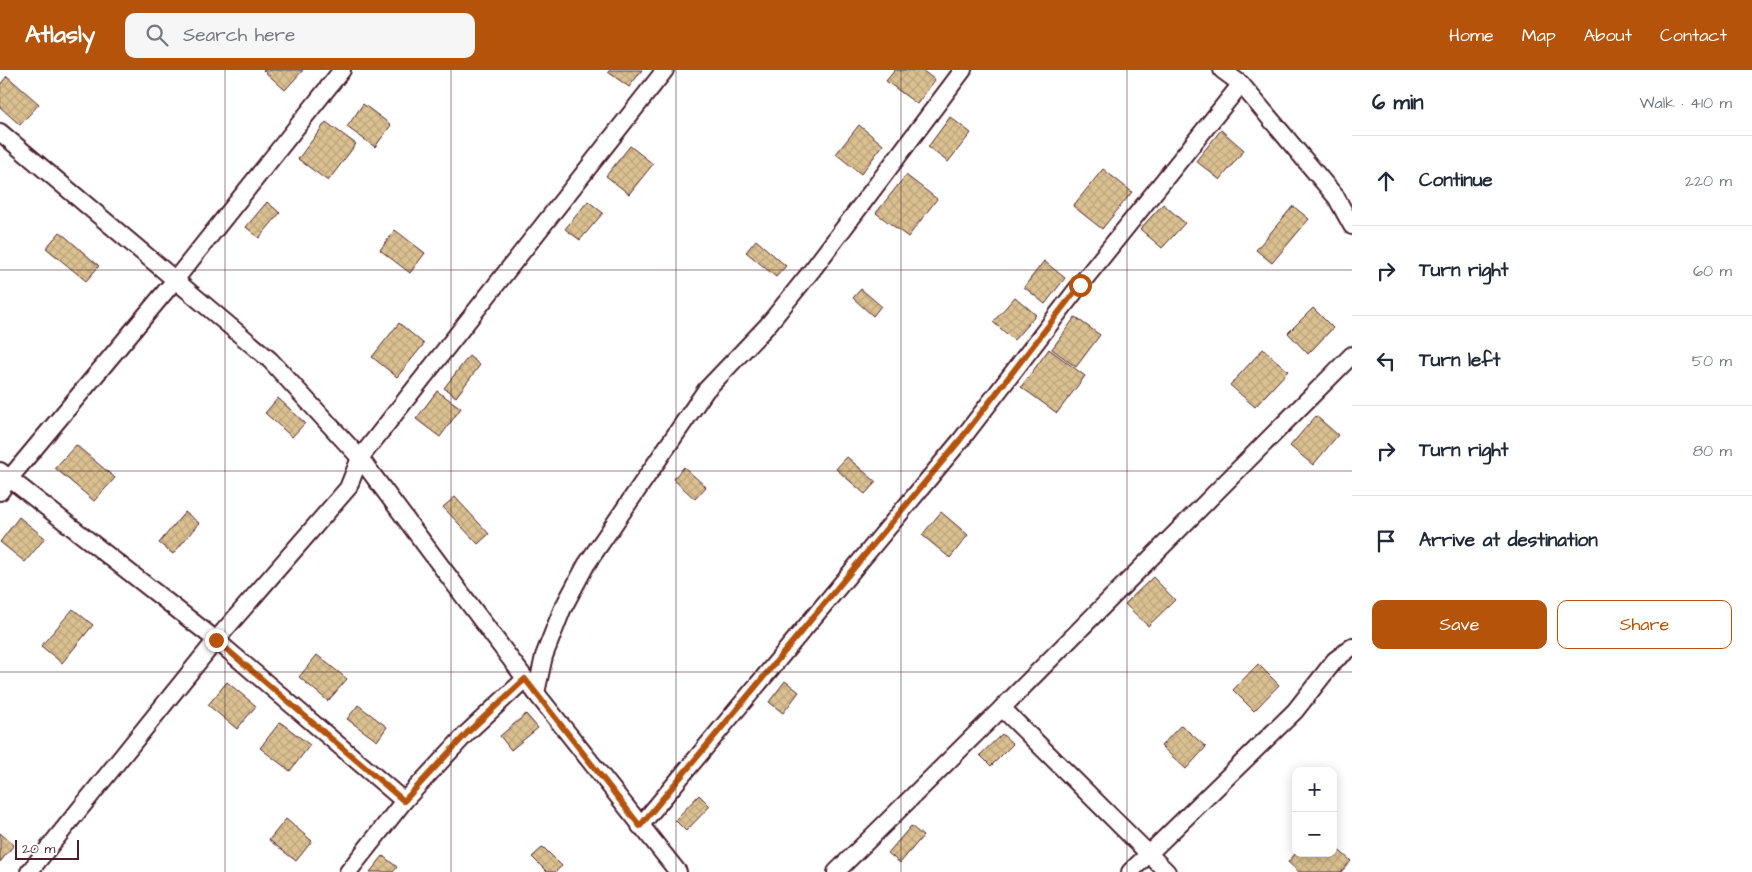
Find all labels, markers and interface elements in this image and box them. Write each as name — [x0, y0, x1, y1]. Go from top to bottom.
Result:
search box — [125, 13, 475, 58]
text: Atlasly — [25, 18, 95, 52]
icon: search — [143, 21, 171, 49]
text: Search here — [183, 22, 295, 49]
text: Home — [1449, 23, 1494, 48]
text: Map — [1522, 23, 1556, 48]
text: About — [1584, 23, 1632, 48]
text: Contact — [1660, 23, 1727, 48]
text: 6 min — [1372, 88, 1424, 117]
text: Walk · 410 m — [1640, 92, 1732, 114]
icon: ahead — [1372, 167, 1400, 195]
text: Continue — [1419, 167, 1493, 194]
text: 220 m — [1685, 170, 1732, 192]
icon: right — [1372, 257, 1400, 285]
text: Turn right — [1419, 257, 1508, 284]
text: 60 m — [1693, 260, 1732, 282]
route start — [1069, 274, 1092, 297]
icon: left — [1372, 347, 1400, 375]
text: Turn left — [1419, 347, 1500, 374]
text: 50 m — [1692, 350, 1732, 372]
icon: right — [1372, 437, 1400, 465]
text: Turn right — [1419, 437, 1508, 464]
text: 80 m — [1693, 440, 1732, 462]
icon: arrive — [1372, 527, 1400, 555]
text: Arrive at destination — [1419, 527, 1598, 554]
button: Save — [1372, 600, 1547, 649]
button: Share — [1557, 600, 1732, 649]
route end — [205, 629, 228, 652]
map controls — [1292, 767, 1337, 857]
button: + — [1292, 767, 1337, 812]
button: − — [1292, 812, 1337, 857]
scale bar — [15, 837, 79, 860]
text: 20 m — [22, 839, 55, 859]

